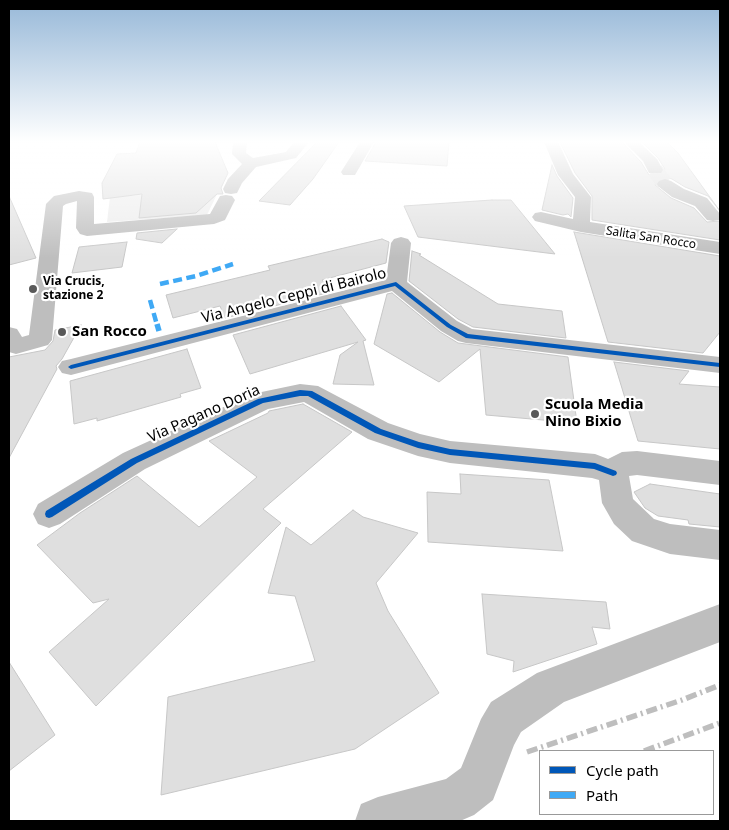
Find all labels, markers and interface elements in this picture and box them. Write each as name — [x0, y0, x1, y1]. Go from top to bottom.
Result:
street label: Salita San Rocco — [605, 224, 697, 252]
street label: Via Angelo Ceppi di Bairolo — [200, 264, 388, 328]
place label: Via Crucis, stazione 2 — [43, 275, 105, 303]
marker: Via Crucis, stazione 2 — [27, 283, 39, 295]
place label: San Rocco — [72, 323, 147, 341]
marker: San Rocco — [56, 326, 68, 338]
street label: Via Pagano Doria — [145, 381, 263, 447]
place label: Scuola Media Nino Bixio — [545, 396, 644, 431]
marker: Scuola Media Nino Bixio — [529, 408, 541, 420]
legend — [539, 750, 714, 815]
text: Cycle path — [586, 760, 659, 780]
text: Path — [586, 785, 618, 805]

